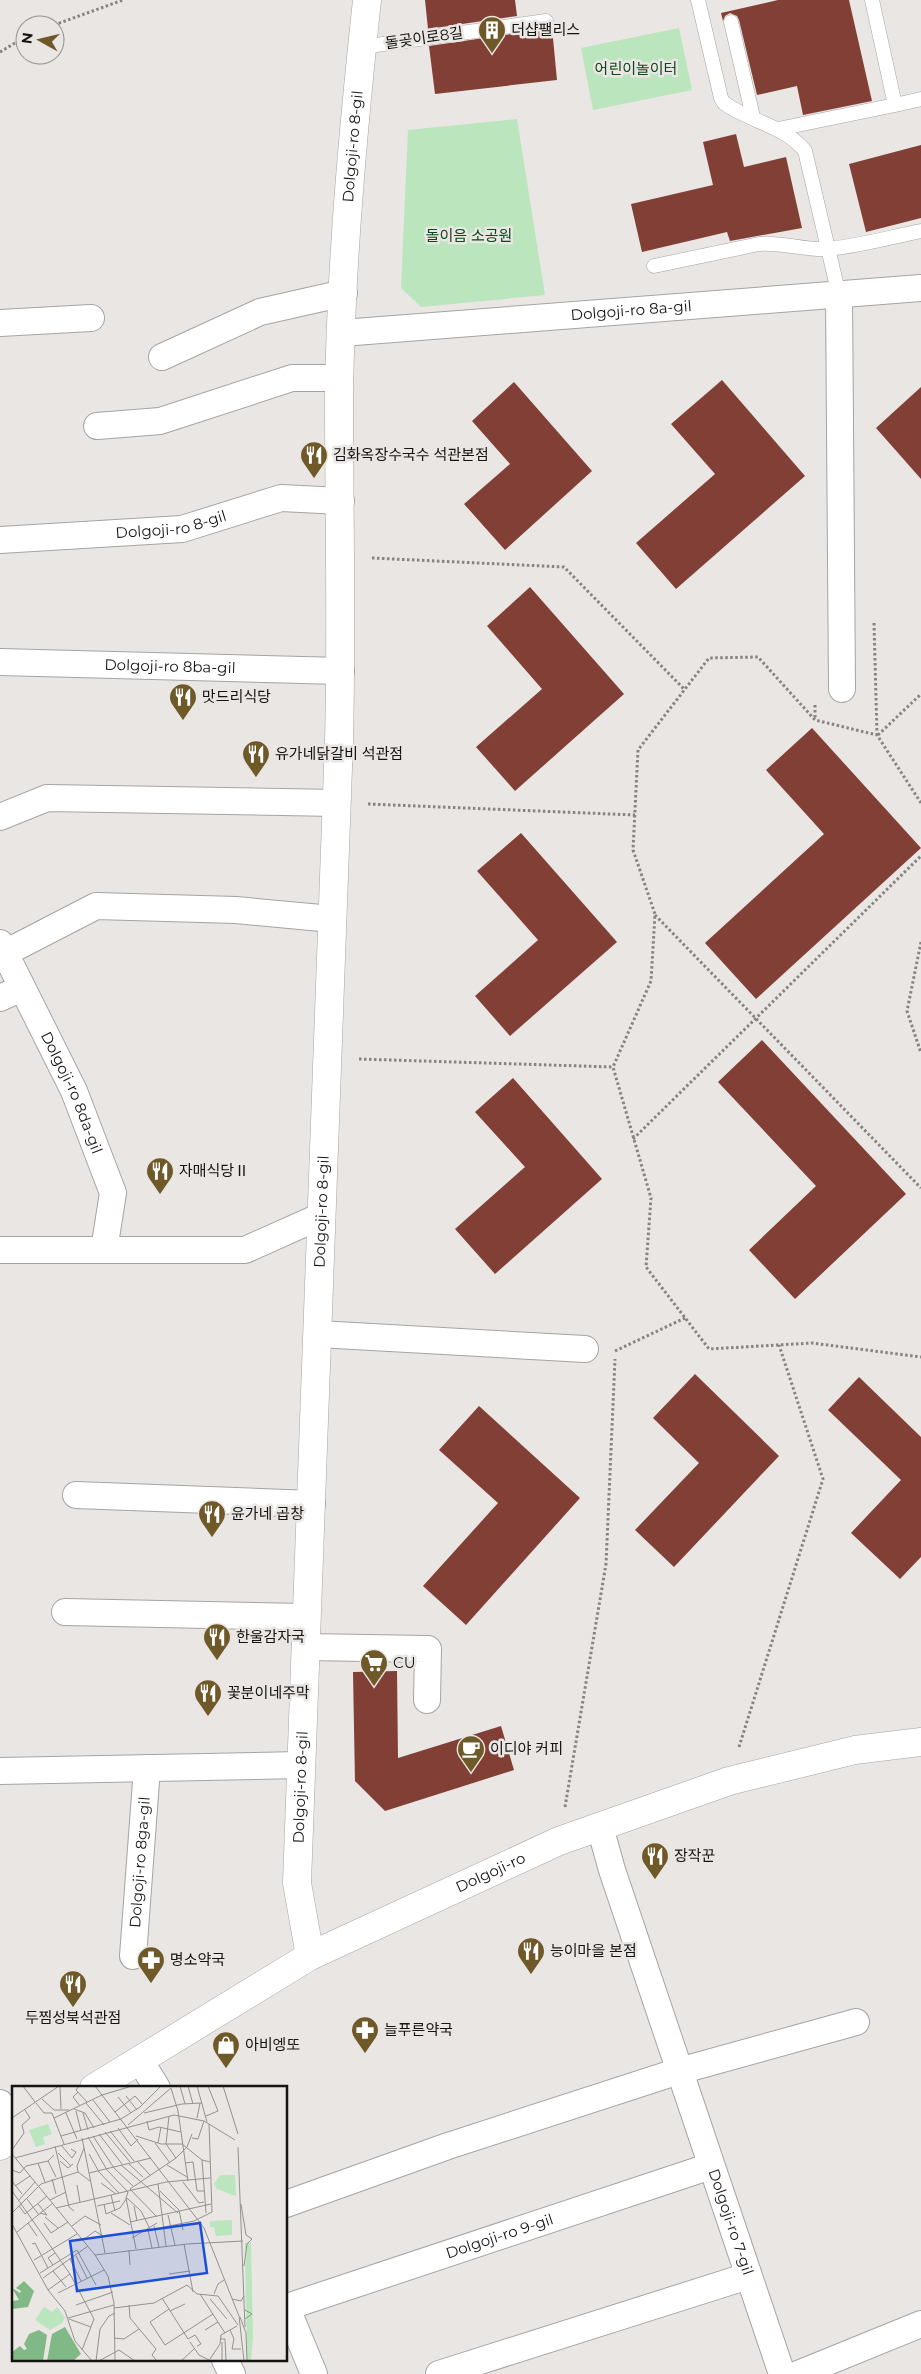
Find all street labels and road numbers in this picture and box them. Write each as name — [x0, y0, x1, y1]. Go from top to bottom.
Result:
street label: 돌곶이로8길 — [384, 23, 464, 52]
street label: Dolgoji-ro 8-gil — [338, 89, 367, 203]
street label: Dolgoji-ro 8a-gil — [570, 296, 692, 324]
street label: Dolgoji-ro 8-gil — [115, 506, 228, 542]
street label: Dolgoji-ro 8ba-gil — [104, 655, 236, 677]
street label: Dolgoji-ro 8da-gil — [37, 1028, 107, 1156]
street label: Dolgoji-ro 8-gil — [310, 1155, 333, 1268]
street label: Dolgoji-ro 8-gil — [288, 1731, 312, 1844]
street label: Dolgoji-ro 8ga-gil — [125, 1796, 154, 1929]
street label: Dolgoji-ro — [452, 1848, 528, 1896]
street label: Dolgoji-ro 7-gil — [704, 2166, 758, 2277]
street label: Dolgoji-ro 9-gil — [443, 2209, 556, 2263]

